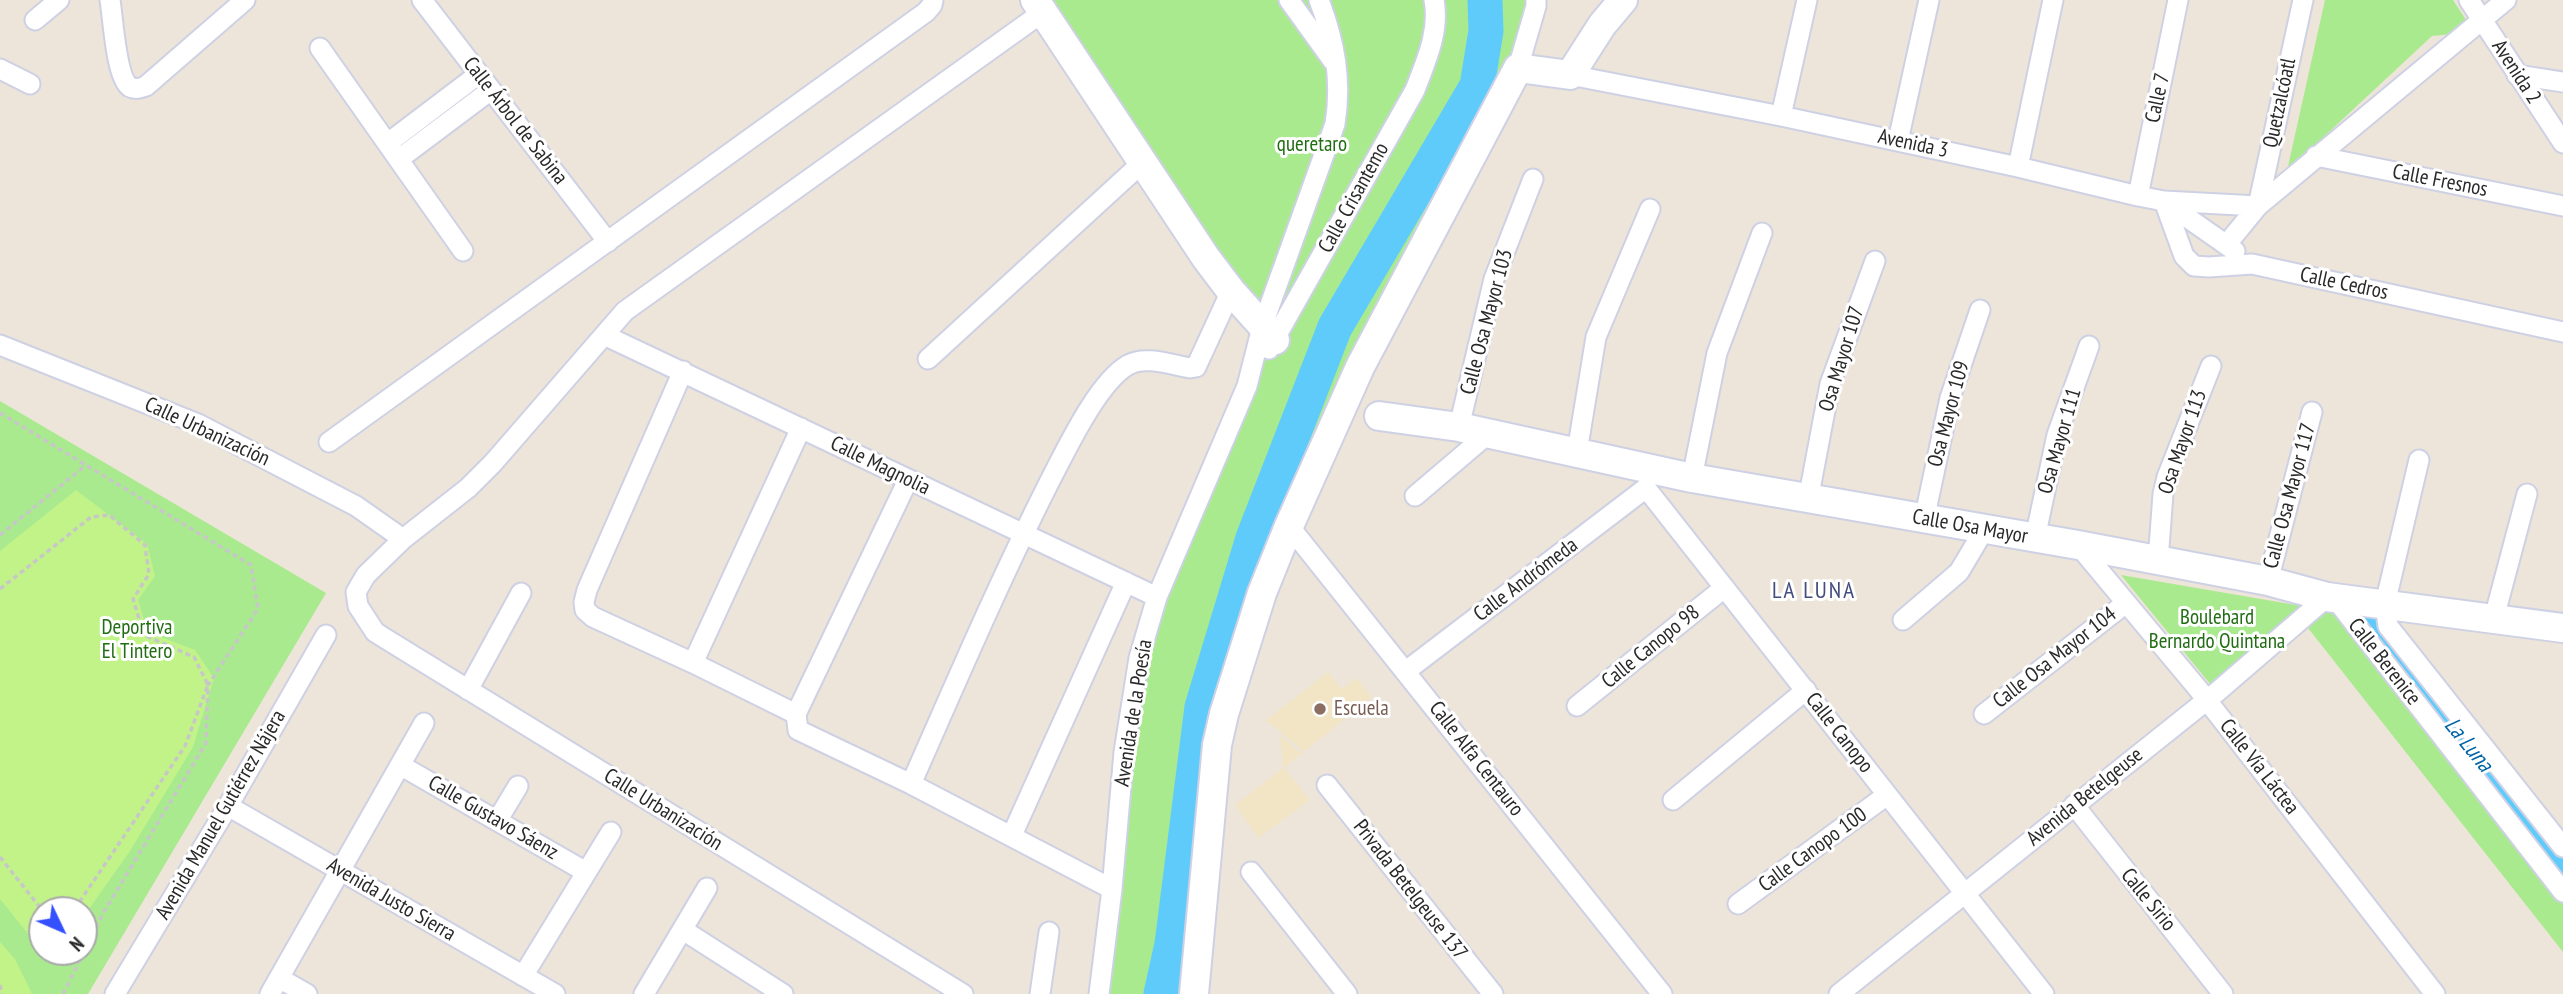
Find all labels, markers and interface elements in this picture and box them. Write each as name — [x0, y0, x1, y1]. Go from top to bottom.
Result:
street label: Avenida 2 — [2486, 35, 2546, 109]
street label: Calle Árbol de Sabina — [457, 52, 573, 190]
street label: Quetzalcóatl — [2258, 56, 2302, 150]
street label: Calle 7 — [2140, 71, 2176, 125]
street label: Avenida 3 — [1876, 124, 1950, 164]
park label: queretaro — [1277, 132, 1347, 158]
street label: Calle Crisantemo — [1313, 139, 1395, 257]
street label: Calle Fresnos — [2390, 159, 2490, 203]
street label: Calle Osa Mayor 103 — [1455, 247, 1519, 397]
street label: Calle Cedros — [2298, 262, 2390, 306]
street label: Osa Mayor 107 — [1814, 303, 1870, 415]
street label: Osa Mayor 109 — [1923, 358, 1975, 470]
street label: Osa Mayor 111 — [2033, 385, 2087, 497]
street label: Osa Mayor 113 — [2153, 386, 2213, 498]
street label: Calle Urbanización — [141, 392, 273, 472]
street label: Calle Osa Mayor 117 — [2258, 421, 2322, 571]
street label: Calle Magnolia — [826, 431, 934, 501]
street label: Calle Osa Mayor — [1910, 504, 2030, 550]
street label: Calle Andrómeda — [1469, 533, 1583, 627]
district label: LA LUNA — [1773, 577, 1855, 605]
street label: Calle Canopo 98 — [1597, 600, 1705, 694]
street label: Calle Osa Mayor 104 — [1988, 602, 2122, 714]
park label: Boulebard Bernardo Quintana — [2149, 605, 2285, 655]
street label: Calle Berenice — [2342, 614, 2426, 710]
park label: Deportiva El Tintero — [101, 615, 173, 665]
street label: Avenida de la Poesía — [1110, 638, 1158, 788]
street label: Calle Canopo — [1800, 688, 1878, 778]
place label: Escuela — [1334, 696, 1389, 722]
street label: Calle Alfa Centauro — [1423, 697, 1529, 821]
marker: Escuela — [1312, 701, 1328, 717]
street label: Avenida Manuel Gutiérrez Nájera — [151, 706, 291, 924]
water label: La Luna — [2438, 712, 2498, 778]
street label: Calle Vía Láctea — [2214, 714, 2304, 820]
street label: Avenida Betelgeuse — [2022, 742, 2148, 852]
street label: Calle Urbanización — [599, 764, 727, 856]
street label: Calle Gustavo Sáenz — [424, 771, 562, 865]
street label: Calle Canopo 100 — [1754, 802, 1872, 898]
street label: Privada Betelgeuse 137 — [1347, 815, 1473, 965]
street label: Avenida Justo Sierra — [322, 853, 460, 947]
street label: Calle Sirio — [2115, 863, 2181, 937]
north arrow — [28, 896, 98, 966]
text: N — [64, 932, 89, 956]

